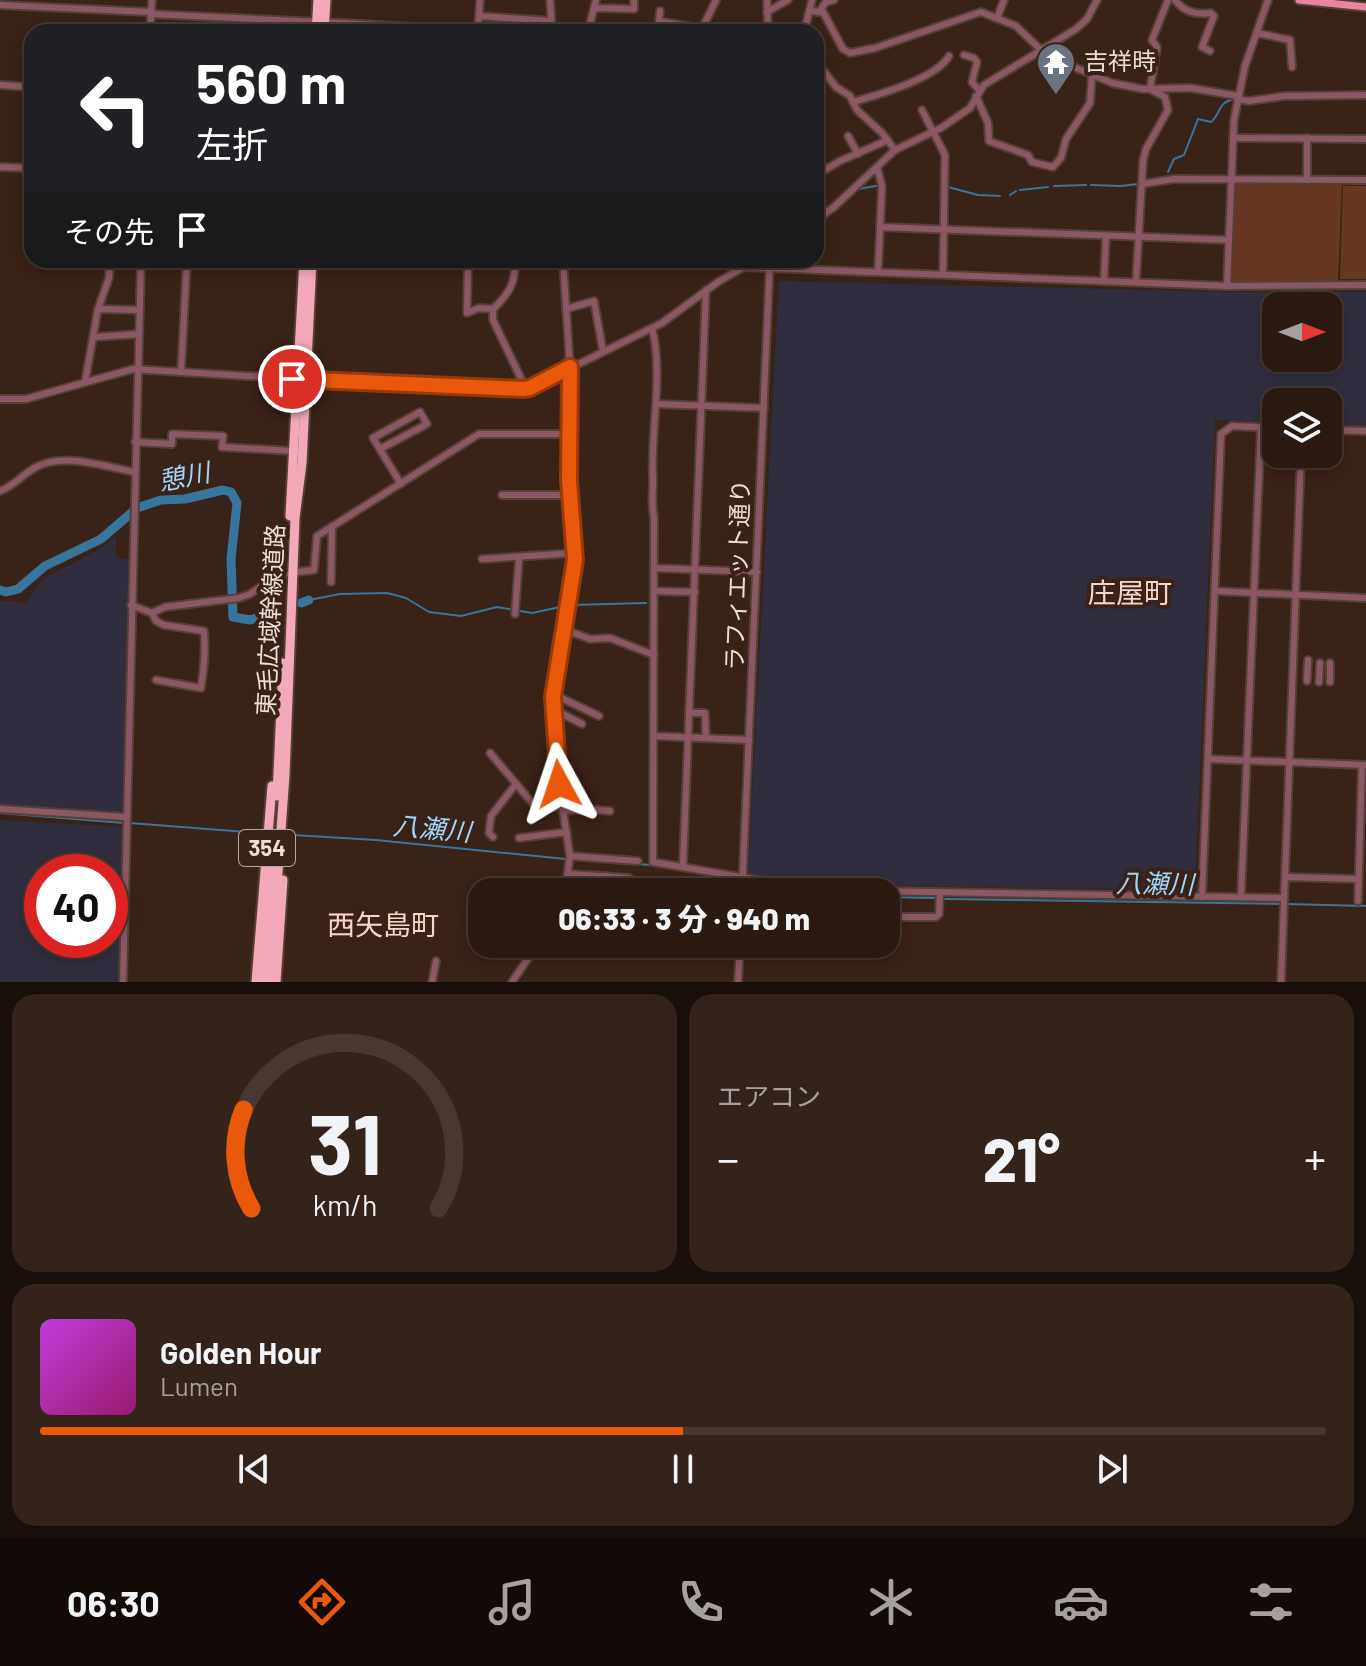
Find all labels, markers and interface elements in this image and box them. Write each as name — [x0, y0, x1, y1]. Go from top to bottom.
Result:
temple icon: 吉祥時 — [1035, 41, 1077, 96]
place label: 吉祥時 — [1084, 46, 1156, 75]
text: 560 m — [196, 48, 346, 115]
icon: left — [64, 56, 168, 160]
text: 左折 — [196, 122, 268, 165]
icon: arrive — [170, 208, 214, 252]
text: その先 — [64, 213, 154, 249]
north arrow — [1262, 292, 1342, 372]
map controls — [1262, 292, 1342, 468]
pin — [258, 345, 326, 413]
icon: arrive — [270, 357, 314, 401]
button: layers — [1262, 388, 1342, 468]
water label: 憩川 — [155, 455, 215, 496]
street label: ラフィエット通り — [719, 479, 754, 671]
street label: 東毛広域幹線道路 — [250, 523, 289, 717]
district label: 庄屋町 — [1088, 575, 1172, 609]
position arrow — [517, 742, 601, 826]
water label: 八瀬川 — [392, 809, 475, 847]
road number: 354 — [239, 830, 295, 866]
speed limit sign: 40 — [24, 854, 128, 958]
water label: 八瀬川 — [1116, 866, 1197, 899]
text: 06:33 · 3 分 · 940 m — [558, 900, 810, 936]
district label: 西矢島町 — [327, 907, 439, 941]
text: エアコン — [717, 1080, 821, 1111]
text: 31 — [307, 1092, 382, 1192]
text: 21° — [983, 1122, 1060, 1194]
text: − — [717, 1131, 739, 1184]
text: + — [1304, 1131, 1326, 1184]
text: km/h — [312, 1187, 377, 1222]
text: Golden Hour — [160, 1334, 322, 1370]
text: Lumen — [160, 1370, 238, 1401]
icon: previous — [232, 1447, 276, 1491]
icon: pause — [661, 1447, 705, 1491]
icon: next — [1090, 1447, 1134, 1491]
icon: directions — [294, 1574, 350, 1630]
icon: music — [484, 1574, 540, 1630]
icon: phone — [673, 1574, 729, 1630]
icon: climate — [863, 1574, 919, 1630]
icon: car — [1053, 1574, 1109, 1630]
icon: filters — [1243, 1574, 1299, 1630]
text: 06:30 — [67, 1581, 160, 1624]

